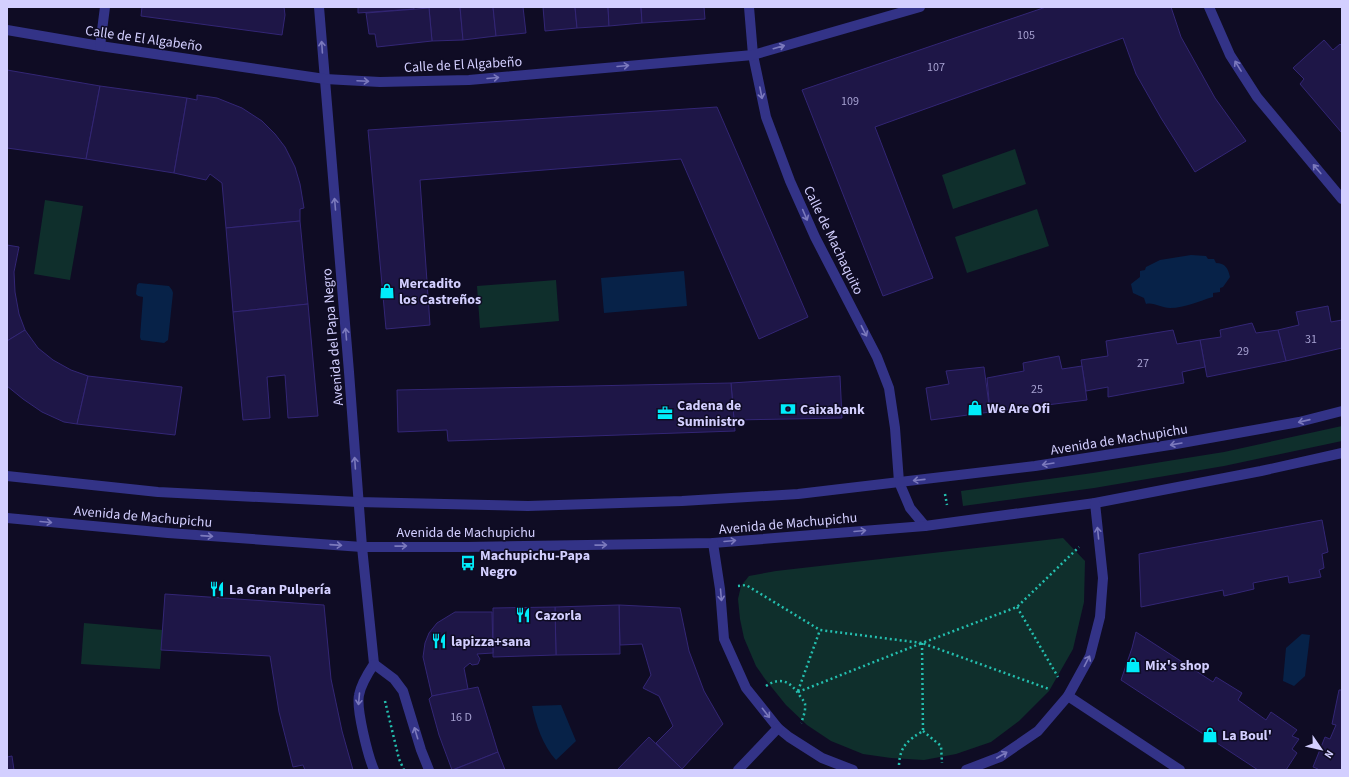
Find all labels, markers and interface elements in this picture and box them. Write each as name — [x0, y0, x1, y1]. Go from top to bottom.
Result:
street label: Calle de El Algabeño — [84, 21, 204, 57]
house number: 105 — [1017, 27, 1035, 44]
one-way arrow — [319, 41, 326, 54]
one-way arrow — [773, 43, 786, 51]
street label: Calle de El Algabeño — [404, 52, 523, 78]
house number: 107 — [927, 59, 945, 76]
one-way arrow — [1233, 61, 1242, 72]
one-way arrow — [616, 63, 629, 70]
one-way arrow — [486, 75, 499, 82]
one-way arrow — [357, 77, 370, 84]
one-way arrow — [757, 86, 765, 99]
house number: 109 — [841, 93, 859, 110]
one-way arrow — [1312, 164, 1321, 174]
street label: Calle de Machaquito — [798, 183, 868, 298]
one-way arrow — [332, 198, 339, 211]
one-way arrow — [802, 209, 809, 221]
street label: Avenida del Papa Negro — [317, 267, 349, 406]
place label: Mercadito los Castreños — [399, 274, 481, 310]
shop icon: Mercadito los Castreños — [378, 282, 396, 300]
one-way arrow — [860, 325, 868, 337]
one-way arrow — [342, 328, 349, 341]
house number: 31 — [1305, 331, 1317, 348]
house number: 29 — [1237, 343, 1249, 360]
house number: 27 — [1137, 355, 1149, 372]
house number: 25 — [1031, 381, 1043, 398]
place label: Cadena de Suministro — [677, 396, 745, 432]
shop icon: We Are Ofi — [966, 399, 984, 417]
place label: We Are Ofi — [987, 399, 1050, 419]
bank icon: Caixabank — [779, 400, 797, 418]
place label: Caixabank — [800, 400, 865, 420]
office icon: Cadena de Suministro — [656, 404, 674, 422]
one-way arrow — [1298, 417, 1311, 425]
street label: Avenida de Machupichu — [1049, 419, 1189, 461]
one-way arrow — [1170, 440, 1183, 448]
one-way arrow — [352, 457, 359, 470]
one-way arrow — [1042, 460, 1055, 468]
one-way arrow — [913, 476, 926, 484]
street label: Avenida de Machupichu — [73, 501, 213, 533]
street label: Avenida de Machupichu — [718, 508, 858, 540]
one-way arrow — [39, 518, 52, 525]
street label: Avenida de Machupichu — [397, 523, 535, 543]
one-way arrow — [853, 527, 866, 535]
one-way arrow — [1094, 527, 1102, 540]
one-way arrow — [200, 533, 213, 540]
one-way arrow — [723, 538, 736, 545]
one-way arrow — [594, 541, 607, 549]
one-way arrow — [329, 542, 342, 549]
one-way arrow — [394, 542, 407, 550]
place label: Machupichu-Papa Negro — [480, 546, 590, 582]
bus stop icon: Machupichu-Papa Negro — [459, 554, 477, 572]
restaurant icon: La Gran Pulpería — [208, 580, 226, 598]
place label: La Gran Pulpería — [229, 580, 331, 600]
one-way arrow — [717, 588, 724, 601]
restaurant icon: Cazorla — [514, 606, 532, 624]
place label: Cazorla — [535, 606, 582, 626]
restaurant icon: lapizza+sana — [430, 632, 448, 650]
place label: lapizza+sana — [451, 632, 531, 652]
one-way arrow — [1084, 655, 1091, 667]
shop icon: Mix's shop — [1124, 656, 1142, 674]
place label: Mix's shop — [1145, 656, 1210, 676]
one-way arrow — [355, 693, 362, 706]
one-way arrow — [762, 708, 771, 719]
house number: 16 D — [450, 709, 472, 726]
shop icon: La Boul' — [1201, 726, 1219, 744]
place label: La Boul' — [1222, 726, 1272, 746]
one-way arrow — [412, 727, 419, 740]
north arrow — [1301, 729, 1341, 769]
text: N — [1321, 747, 1337, 762]
one-way arrow — [996, 751, 1008, 759]

